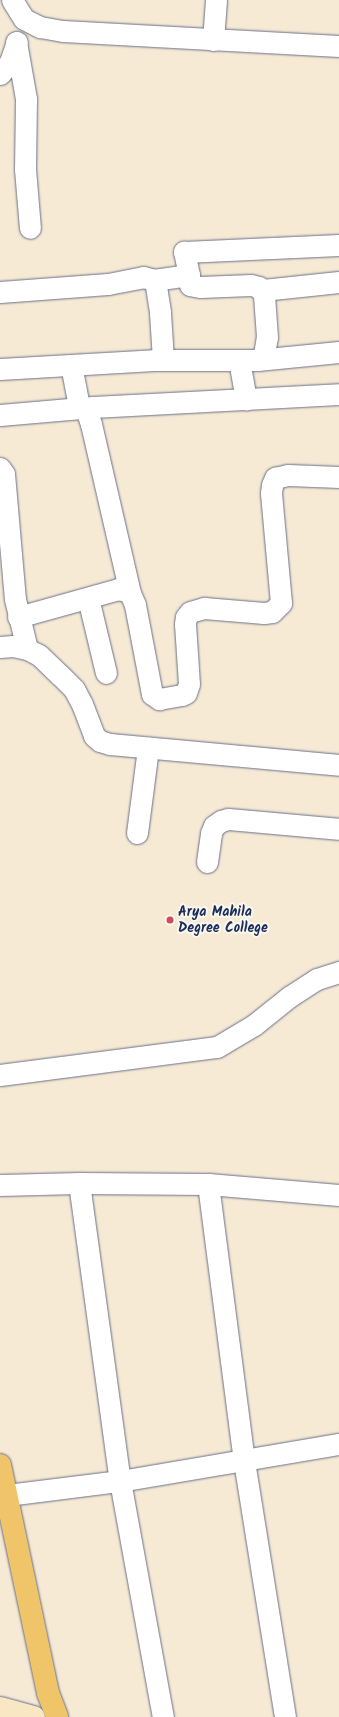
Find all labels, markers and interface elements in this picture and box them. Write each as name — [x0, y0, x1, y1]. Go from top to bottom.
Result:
place label: Arya Mahila Degree College — [178, 904, 268, 936]
marker: Arya Mahila Degree College — [165, 915, 175, 925]

